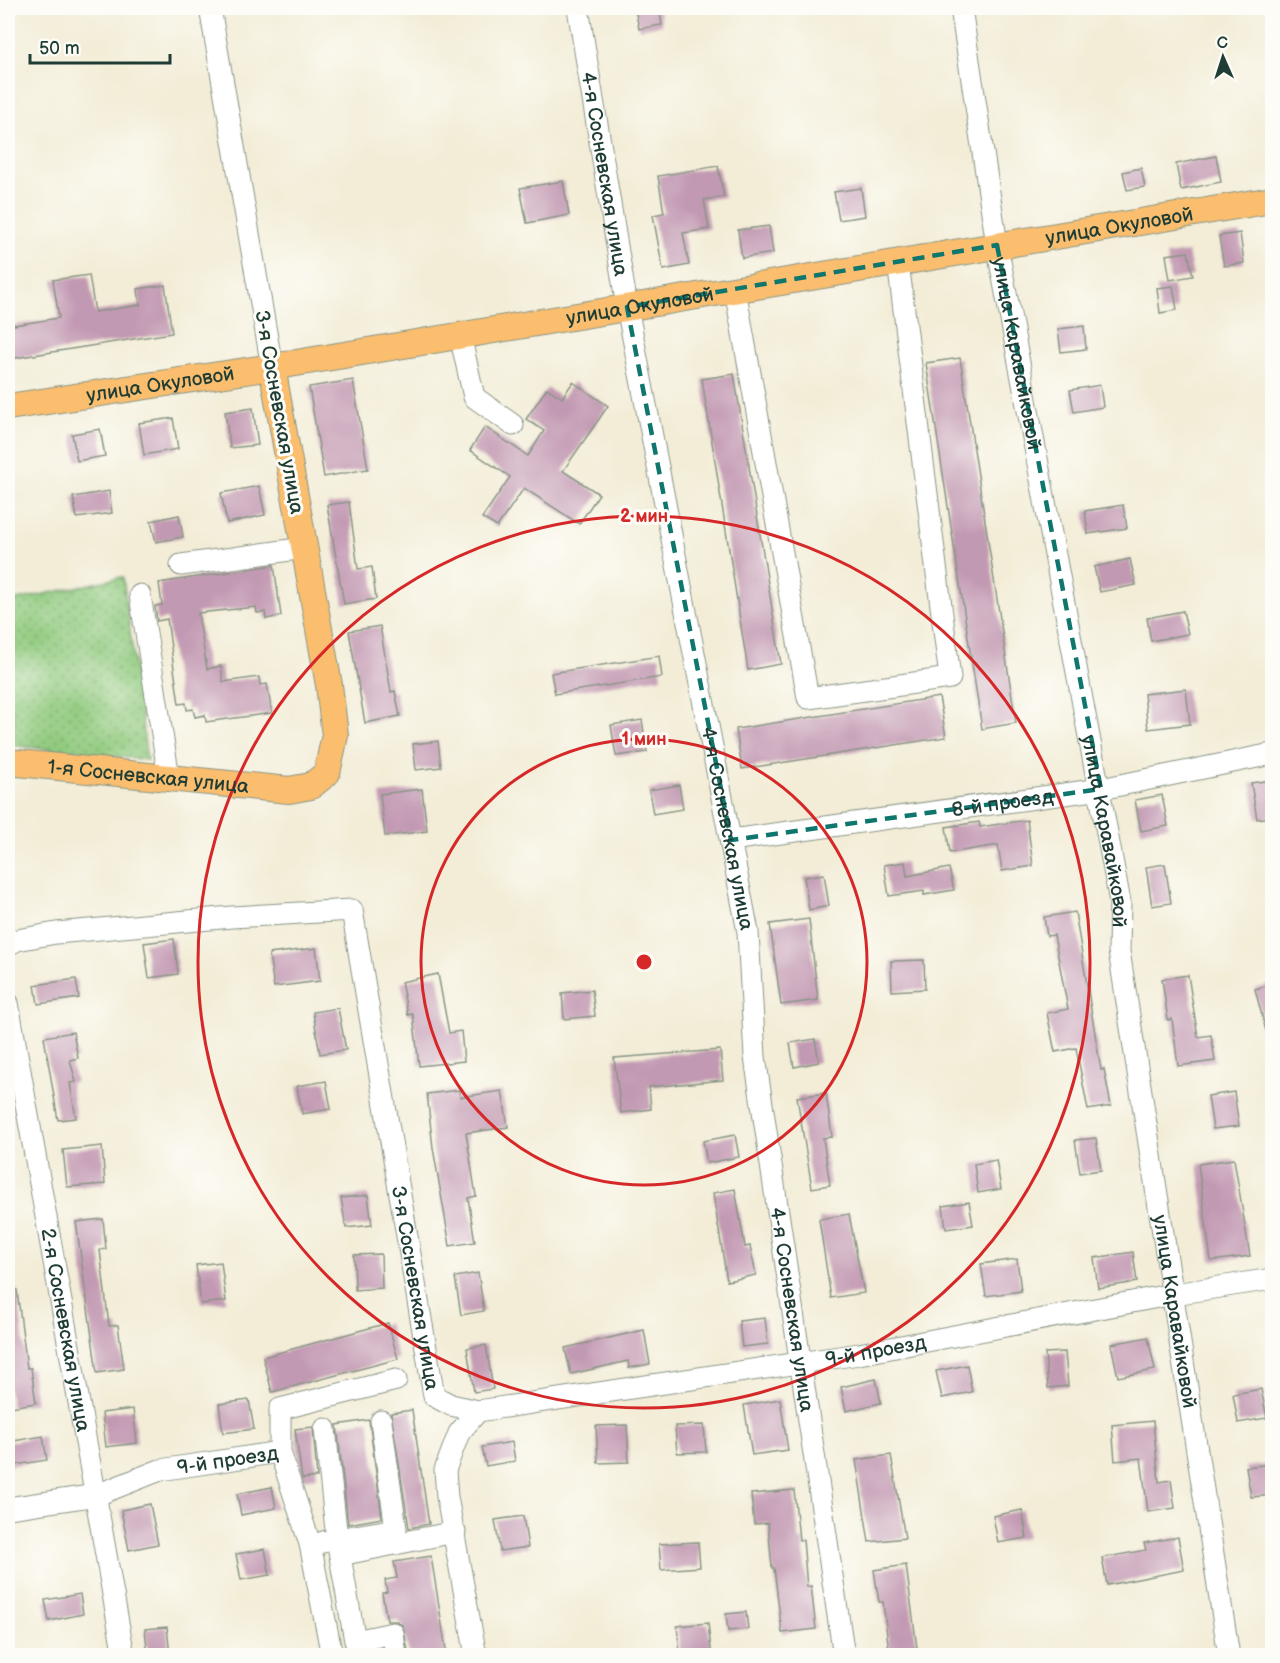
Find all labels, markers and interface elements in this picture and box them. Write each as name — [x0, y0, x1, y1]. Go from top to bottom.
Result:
scale bar — [30, 27, 170, 65]
north arrow — [1193, 27, 1253, 87]
text: С — [1216, 34, 1228, 53]
text: 50 m — [39, 38, 80, 59]
street label: 4-я Сосневская улица — [576, 70, 633, 278]
street label: улица Окуловой — [1044, 202, 1195, 251]
street label: улица Каравайковой — [987, 255, 1046, 452]
street label: улица Окуловой — [564, 282, 716, 331]
street label: 3-я Сосневская улица — [249, 308, 309, 516]
street label: улица Окуловой — [85, 362, 236, 408]
text: 2 мин — [620, 506, 668, 527]
street label: 4-я Сосневская улица — [696, 725, 758, 932]
text: 1 мин — [622, 729, 666, 750]
street label: улица Каравайковой — [1076, 733, 1132, 928]
street label: 1-я Сосневская улица — [46, 755, 250, 799]
street label: 8-й проезд — [950, 785, 1055, 822]
centre of rings — [634, 952, 654, 972]
street label: 3-я Сосневская улица — [386, 1184, 444, 1392]
street label: 4-я Сосневская улица — [764, 1206, 819, 1414]
street label: улица Каравайковой — [1147, 1213, 1201, 1410]
street label: 2-я Сосневская улица — [35, 1226, 95, 1434]
street label: 9-й проезд — [824, 1331, 928, 1372]
street label: 9-й проезд — [175, 1441, 280, 1480]

